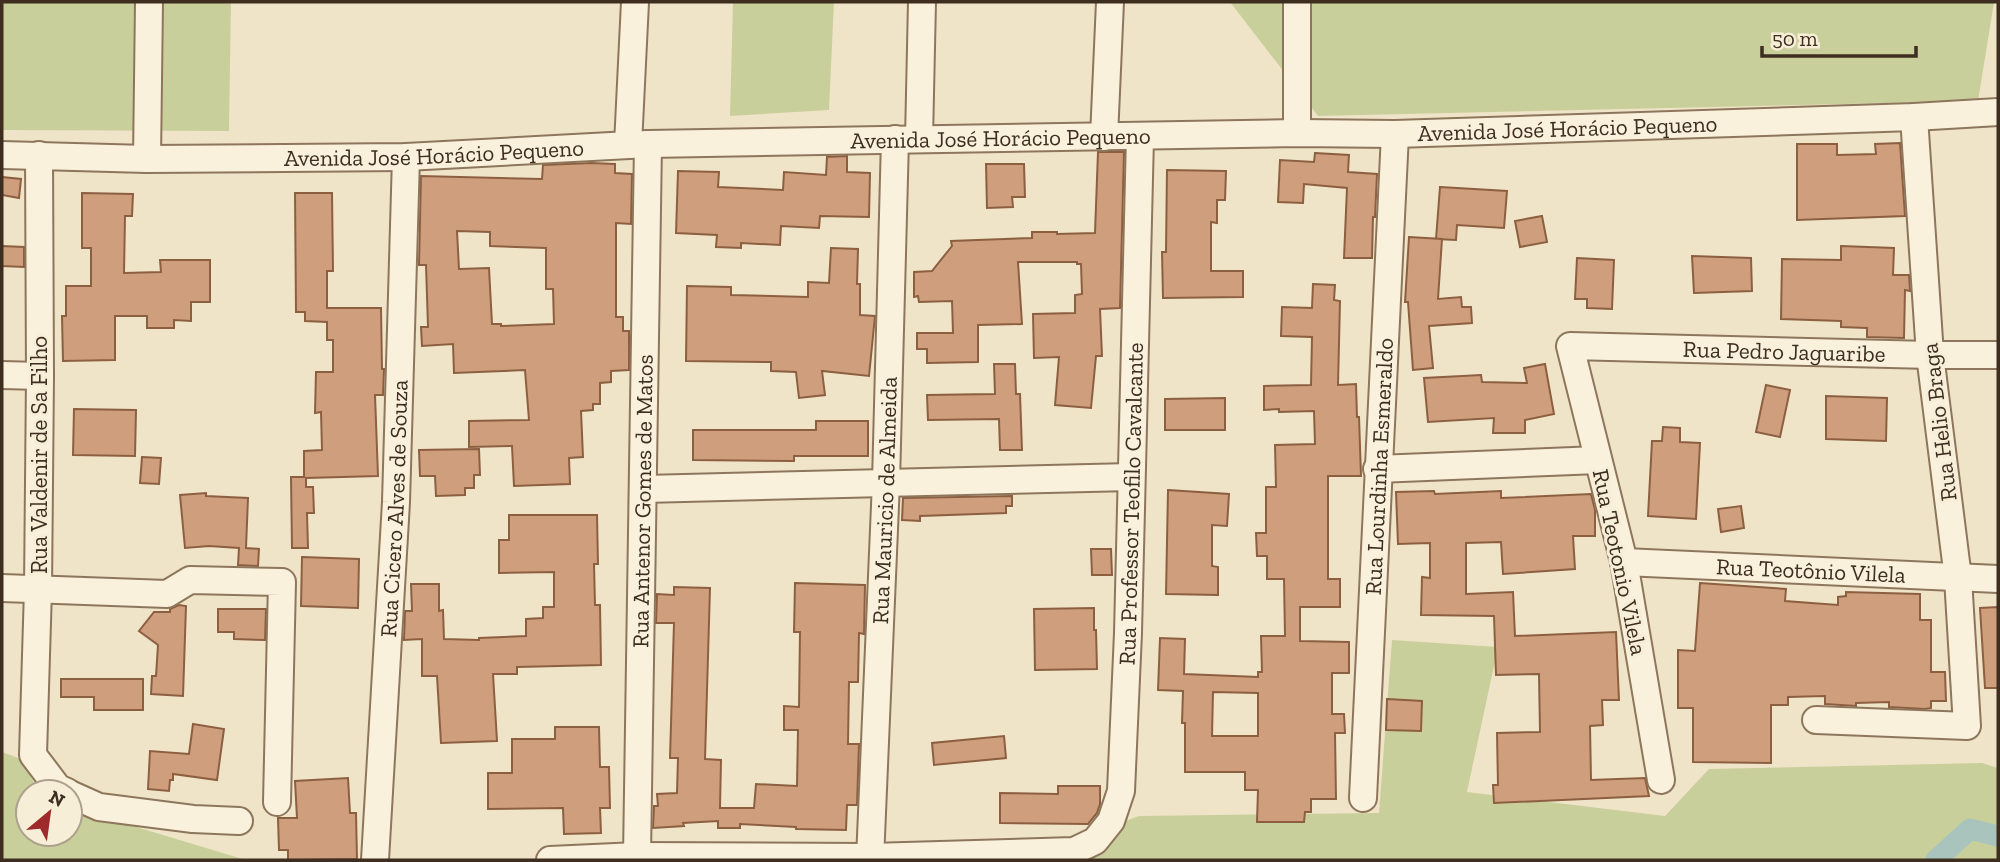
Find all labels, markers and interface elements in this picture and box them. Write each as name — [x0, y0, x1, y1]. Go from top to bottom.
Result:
scale bar — [1762, 14, 1916, 58]
text: 50 m — [1772, 26, 1818, 51]
street label: Avenida José Horácio Pequeno — [1417, 109, 1718, 147]
street label: Avenida José Horácio Pequeno — [850, 121, 1151, 155]
street label: Avenida José Horácio Pequeno — [284, 133, 585, 172]
street label: Rua Pedro Jaguaribe — [1682, 335, 1886, 368]
street label: Rua Valdenir de Sa Filho — [25, 336, 53, 574]
street label: Rua Lourdinha Esmeraldo — [1359, 337, 1399, 596]
street label: Rua Helio Braga — [1915, 341, 1963, 503]
street label: Rua Professor Teofilo Cavalcante — [1113, 342, 1149, 666]
street label: Rua Antenor Gomes de Matos — [626, 354, 659, 648]
street label: Rua Mauricio de Almeida — [866, 376, 903, 625]
street label: Rua Cicero Alves de Souza — [374, 379, 414, 638]
street label: Rua Teotonio Vilela — [1587, 466, 1653, 658]
street label: Rua Teotônio Vilela — [1715, 552, 1906, 589]
north arrow — [14, 778, 84, 848]
text: N — [45, 785, 69, 812]

